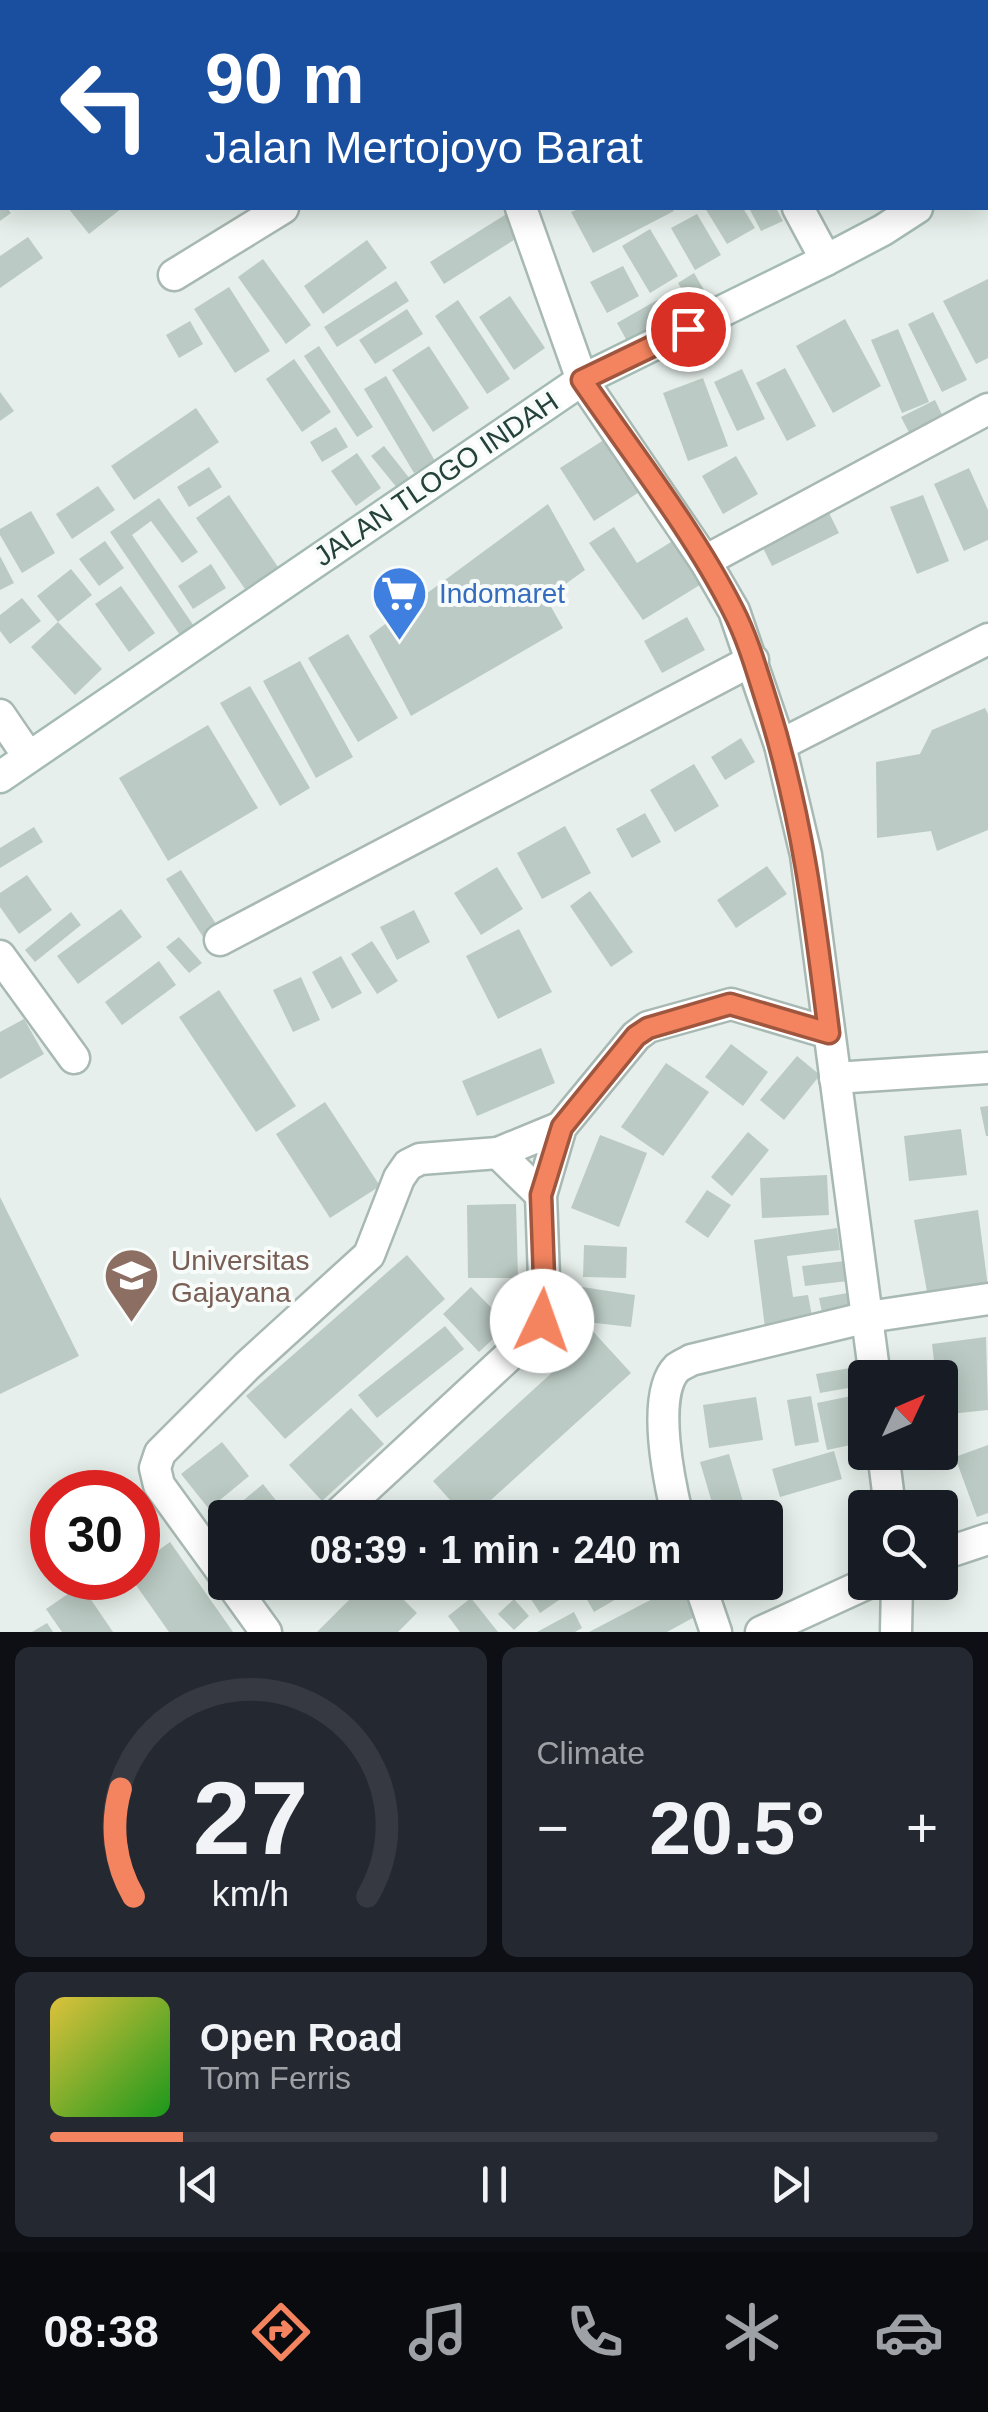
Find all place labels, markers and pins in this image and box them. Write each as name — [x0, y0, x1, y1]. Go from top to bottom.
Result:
pin — [646, 287, 731, 372]
supermarket icon: Indomaret — [370, 563, 430, 642]
place label: Indomaret — [439, 578, 565, 609]
place label: Universitas Gajayana — [171, 1245, 309, 1308]
school or university icon: Universitas Gajayana — [102, 1246, 162, 1325]

